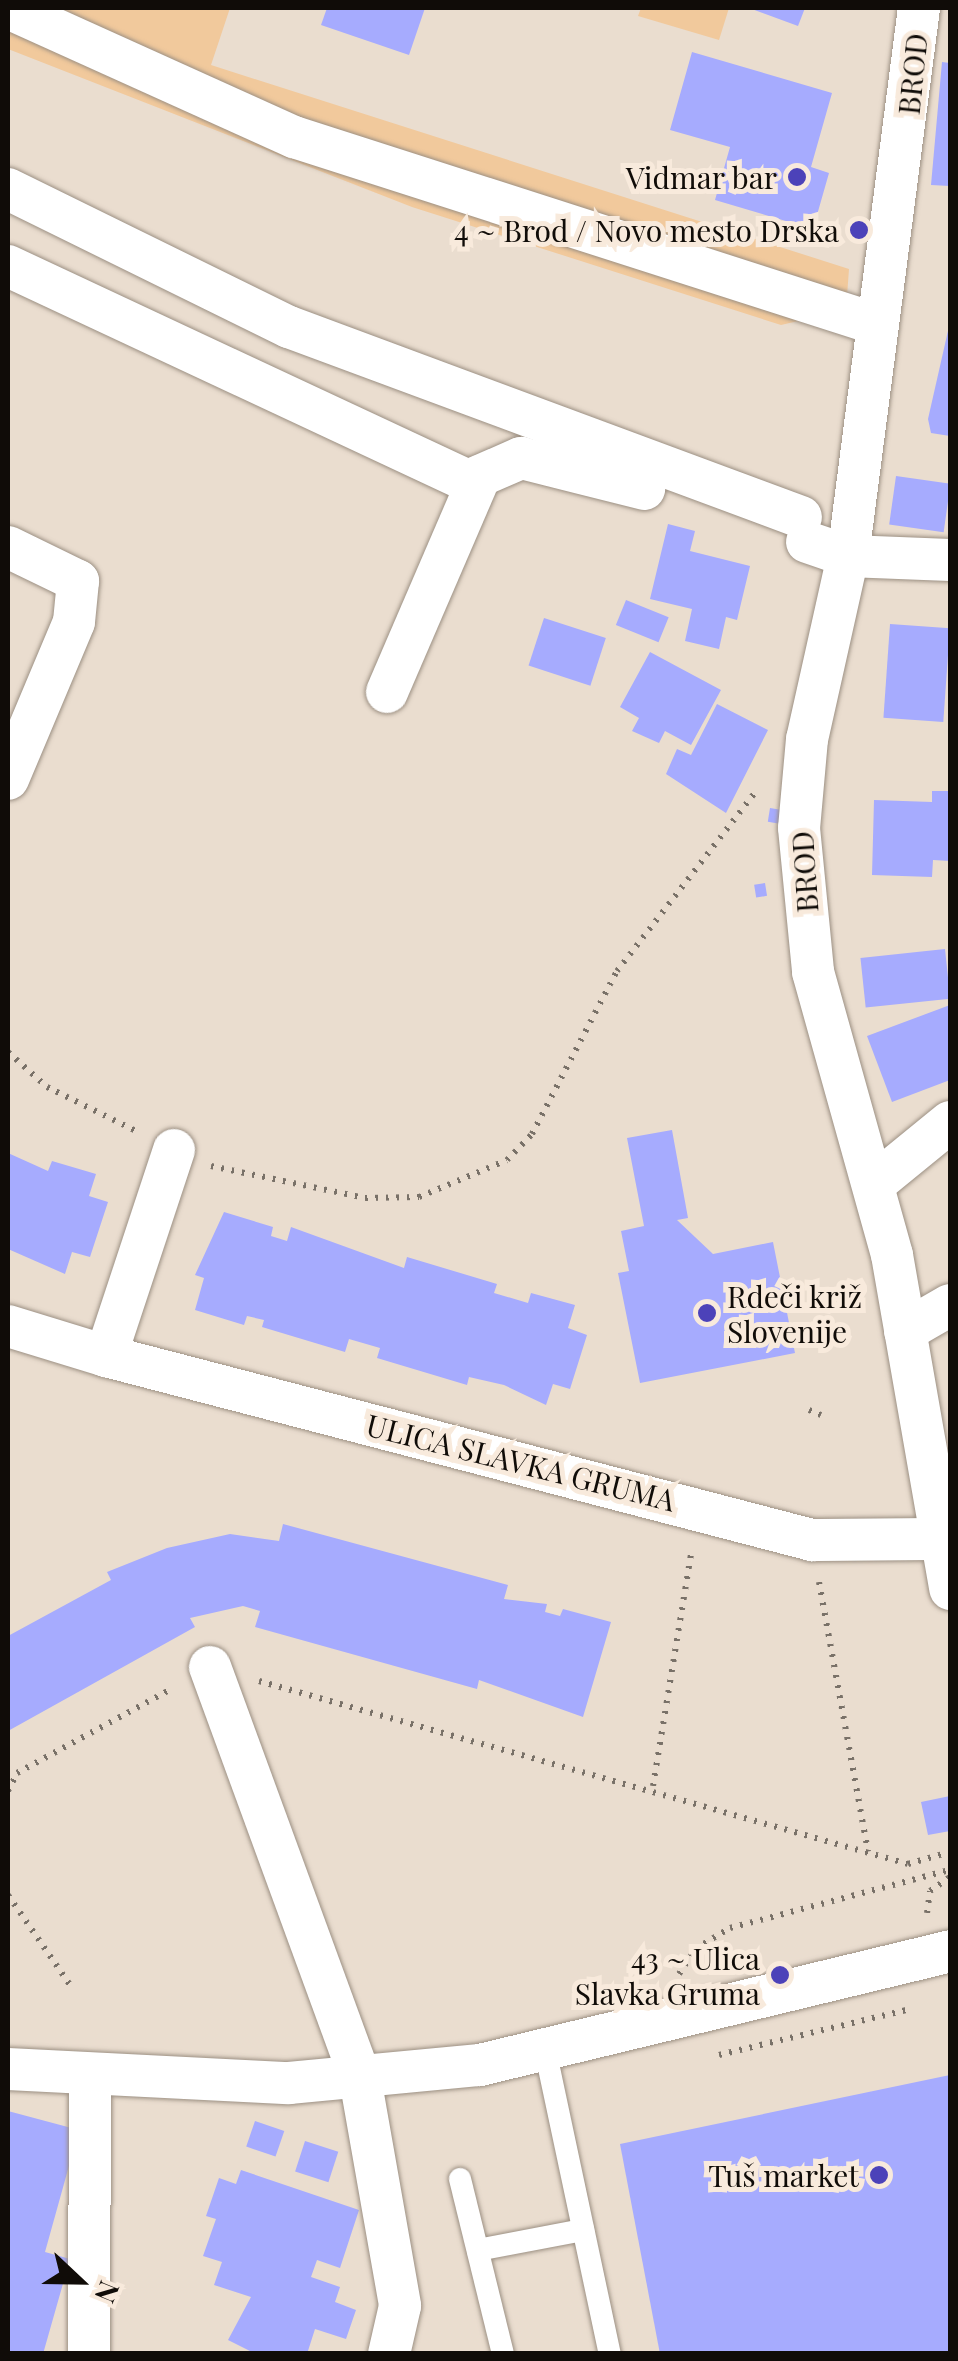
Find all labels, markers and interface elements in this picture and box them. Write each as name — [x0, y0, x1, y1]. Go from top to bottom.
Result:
street label: BROD — [890, 32, 934, 116]
place label: Vidmar bar — [625, 159, 777, 195]
marker: Vidmar bar — [786, 166, 808, 188]
place label: 4 ~ Brod / Novo mesto Drska — [454, 212, 839, 248]
marker: 4 ~ Brod / Novo mesto Drska — [848, 219, 870, 241]
street label: BROD — [783, 830, 825, 914]
place label: Rdeči križ Slovenije — [727, 1278, 863, 1348]
marker: Rdeči križ Slovenije — [696, 1302, 718, 1324]
street label: ULICA SLAVKA GRUMA — [363, 1406, 679, 1518]
place label: 43 ~ Ulica Slavka Gruma — [574, 1940, 760, 2010]
marker: 43 ~ Ulica Slavka Gruma — [769, 1964, 791, 1986]
place label: Tuš market — [708, 2157, 859, 2193]
marker: Tuš market — [868, 2164, 890, 2186]
north arrow — [30, 2231, 130, 2331]
text: N — [87, 2276, 129, 2309]

